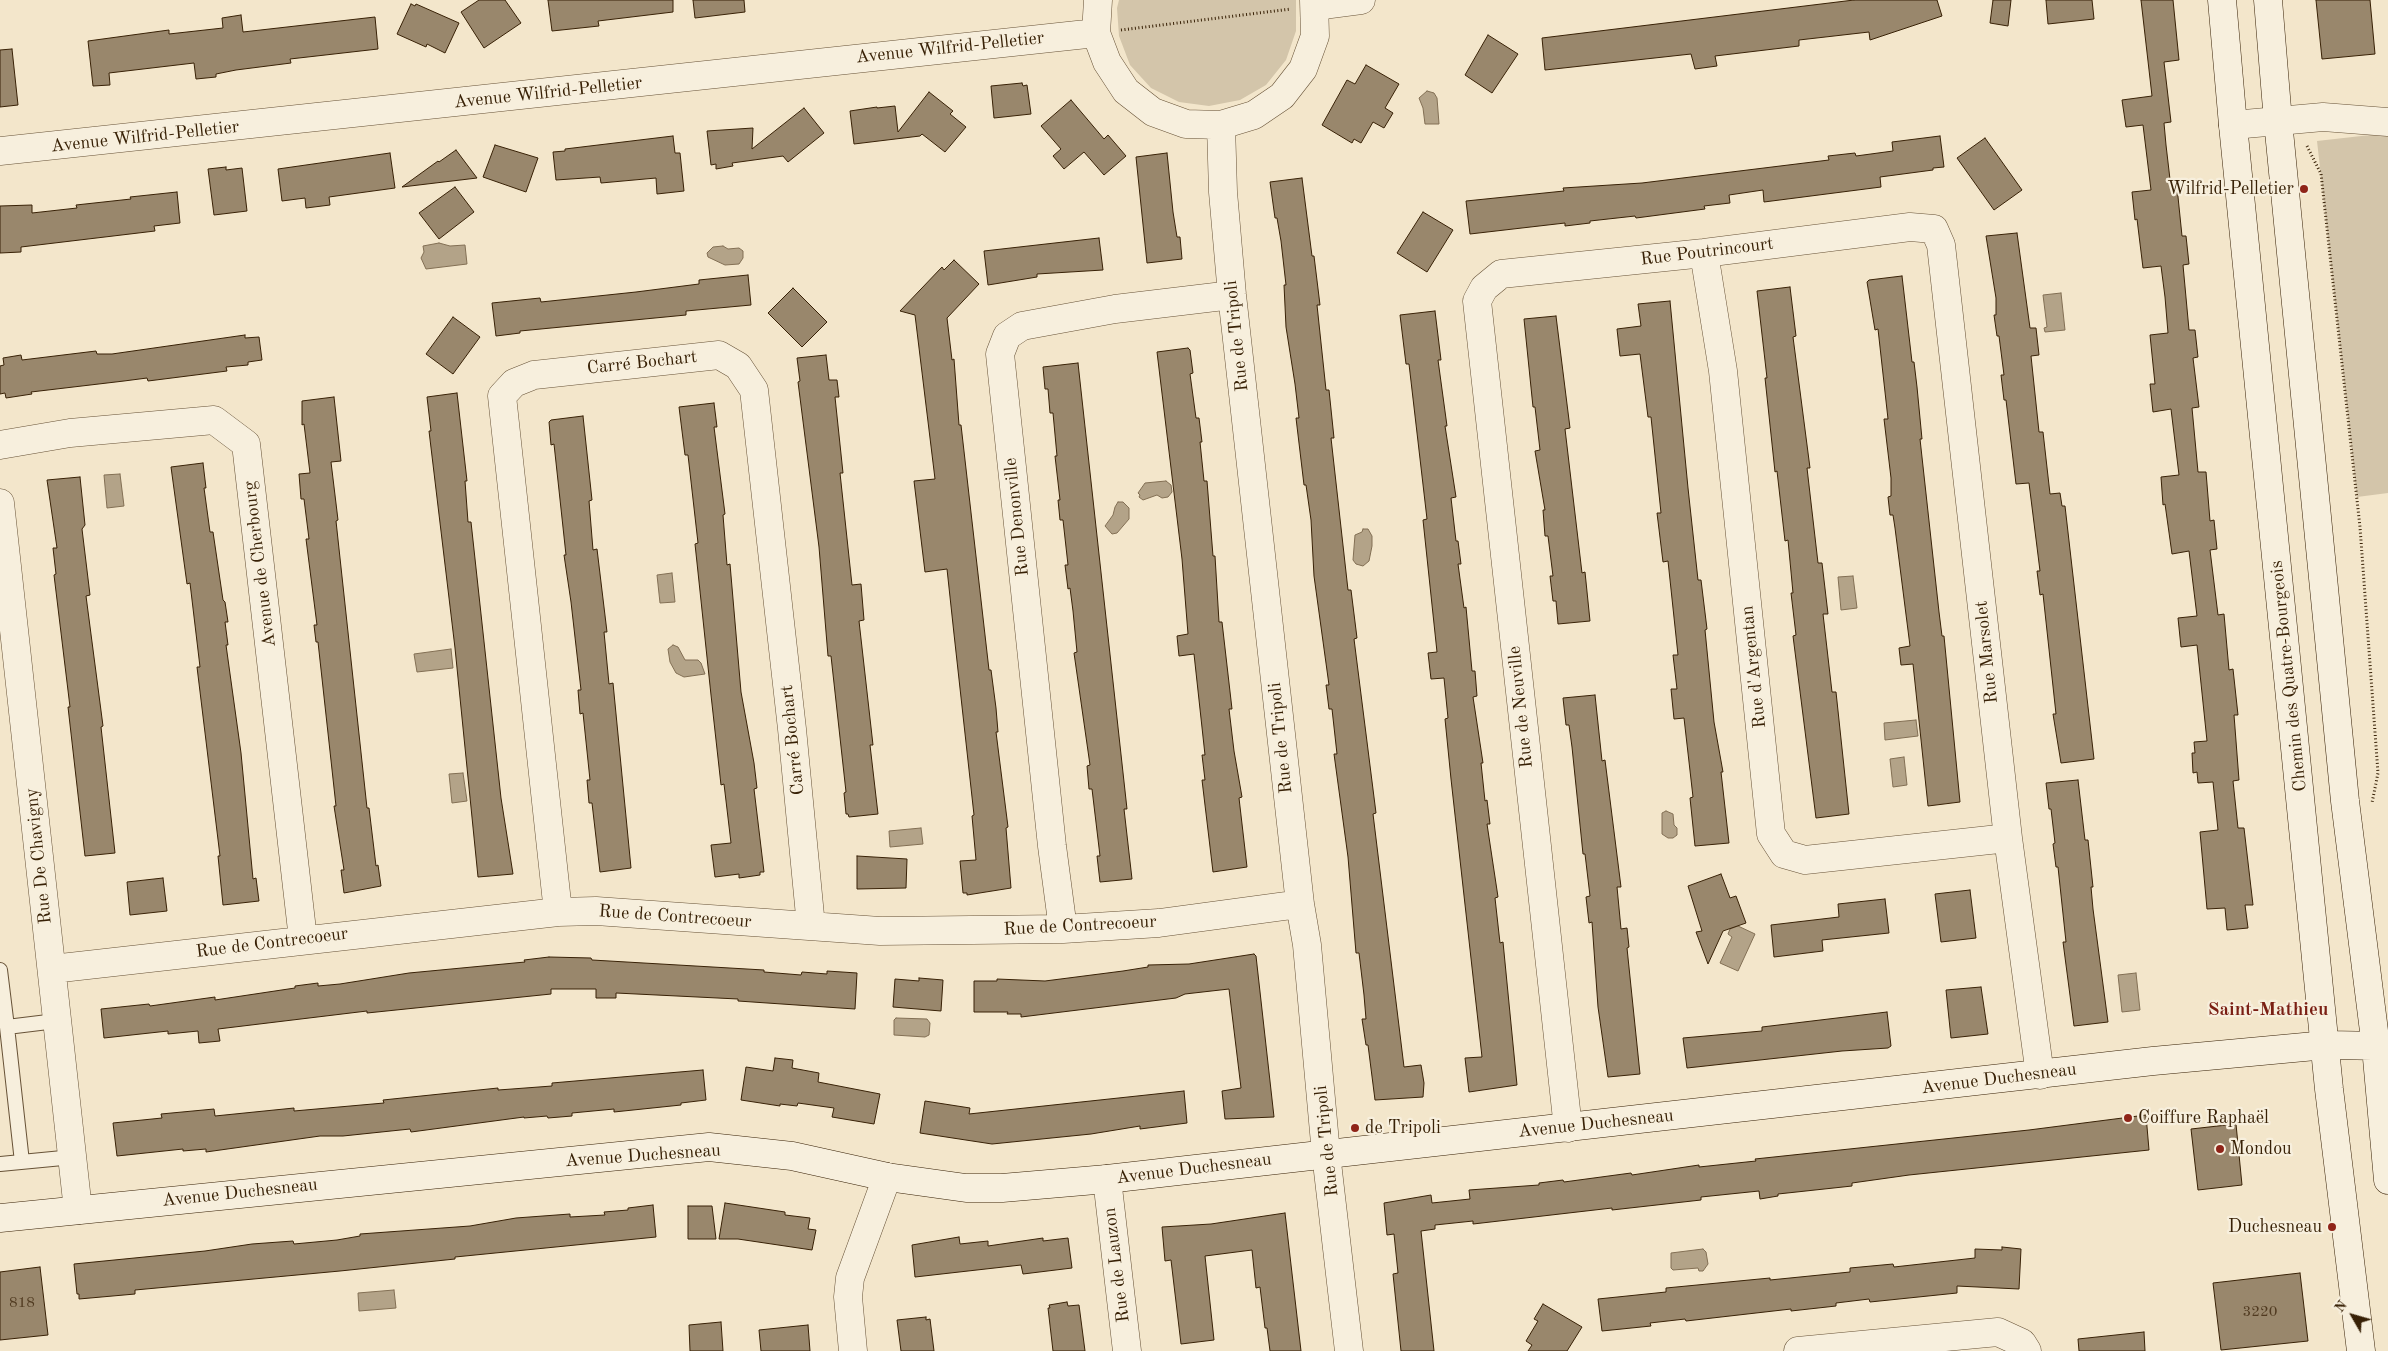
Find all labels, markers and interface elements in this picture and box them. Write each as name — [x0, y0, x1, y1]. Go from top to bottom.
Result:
street label: Avenue Wilfrid-Pelletier — [855, 27, 1045, 69]
street label: Avenue Wilfrid-Pelletier — [453, 72, 643, 114]
street label: Avenue Wilfrid-Pelletier — [50, 116, 240, 158]
place label: Wilfrid-Pelletier — [2167, 178, 2294, 200]
marker: Wilfrid-Pelletier — [2298, 183, 2310, 195]
street label: Rue Poutrincourt — [1639, 233, 1775, 271]
street label: Rue de Tripoli — [1220, 279, 1254, 393]
street label: Carré Bochart — [586, 346, 698, 380]
street label: Rue Denonville — [1000, 457, 1034, 577]
street label: Avenue de Cherbourg — [239, 480, 281, 648]
street label: Chemin des Quatre-Bourgeois — [2266, 559, 2312, 793]
street label: Rue Marsolet — [1971, 599, 2003, 705]
street label: Rue d'Argentan — [1737, 605, 1771, 729]
street label: Rue de Neuville — [1504, 645, 1538, 769]
street label: Rue de Tripoli — [1264, 681, 1298, 795]
street label: Carré Bochart — [776, 684, 810, 796]
street label: Rue De Chavigny — [21, 787, 57, 925]
street label: Rue de Contrecoeur — [598, 901, 752, 933]
street label: Rue de Contrecoeur — [1003, 911, 1157, 941]
street label: Rue de Contrecoeur — [195, 923, 349, 963]
district label: Saint-Mathieu — [2208, 999, 2328, 1021]
street label: Avenue Duchesneau — [1920, 1059, 2078, 1099]
street label: Rue de Tripoli — [1310, 1084, 1344, 1198]
street label: Avenue Duchesneau — [1517, 1105, 1675, 1143]
place label: Coiffure Raphaël — [2138, 1107, 2269, 1129]
marker: Coiffure Raphaël — [2122, 1112, 2134, 1124]
place label: de Tripoli — [1365, 1117, 1441, 1139]
marker: de Tripoli — [1349, 1122, 1361, 1134]
place label: Mondou — [2230, 1138, 2292, 1160]
street label: Avenue Duchesneau — [564, 1140, 722, 1172]
marker: Mondou — [2214, 1143, 2226, 1155]
street label: Avenue Duchesneau — [1115, 1149, 1273, 1189]
street label: Avenue Duchesneau — [161, 1174, 319, 1212]
street label: Rue de Lauzon — [1099, 1206, 1135, 1324]
place label: Duchesneau — [2228, 1216, 2322, 1238]
marker: Duchesneau — [2326, 1221, 2338, 1233]
north arrow — [2328, 1291, 2378, 1341]
house number: 818 — [9, 1294, 35, 1312]
text: N — [2332, 1298, 2350, 1315]
house number: 3220 — [2243, 1303, 2277, 1321]

